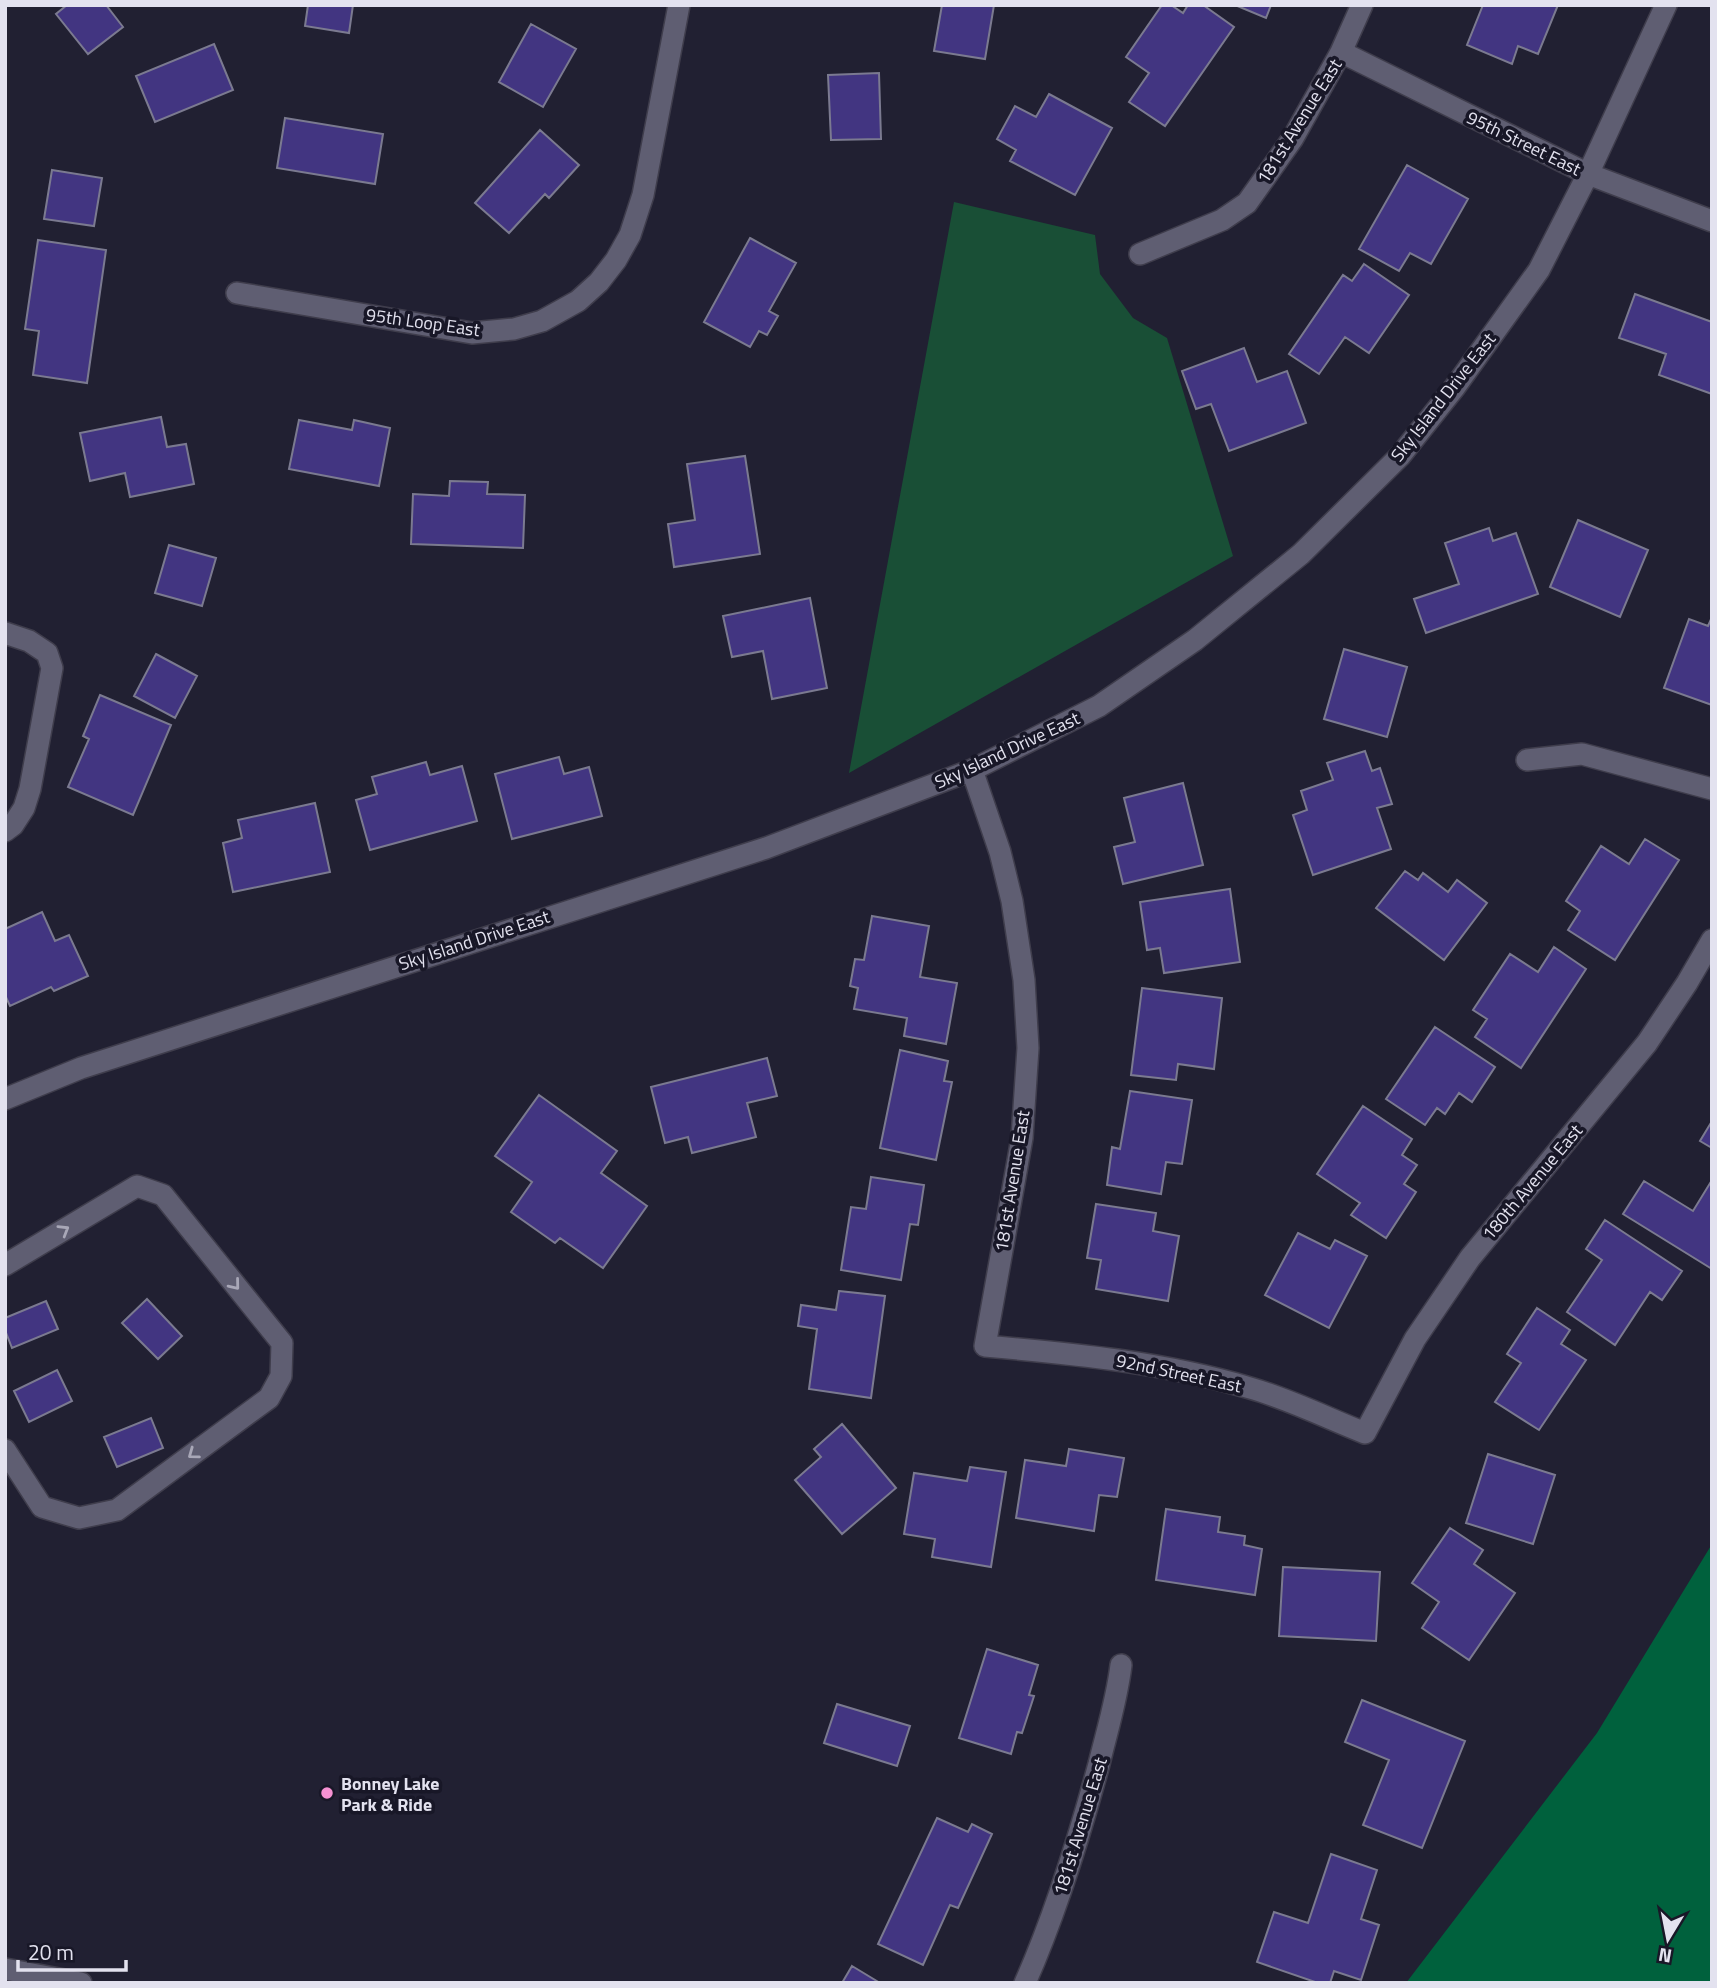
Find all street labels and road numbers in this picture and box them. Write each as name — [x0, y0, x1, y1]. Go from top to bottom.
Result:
street label: 181st Avenue East — [1250, 53, 1349, 189]
street label: 95th Street East — [1462, 104, 1586, 183]
street label: 95th Loop East — [364, 301, 482, 343]
street label: Sky Island Drive East — [1384, 326, 1502, 467]
street label: Sky Island Drive East — [930, 704, 1085, 795]
street label: Sky Island Drive East — [395, 903, 554, 977]
street label: 181st Avenue East — [987, 1108, 1037, 1254]
street label: 180th Avenue East — [1475, 1118, 1589, 1246]
street label: 92nd Street East — [1114, 1347, 1245, 1400]
street label: 181st Avenue East — [1046, 1753, 1114, 1898]

